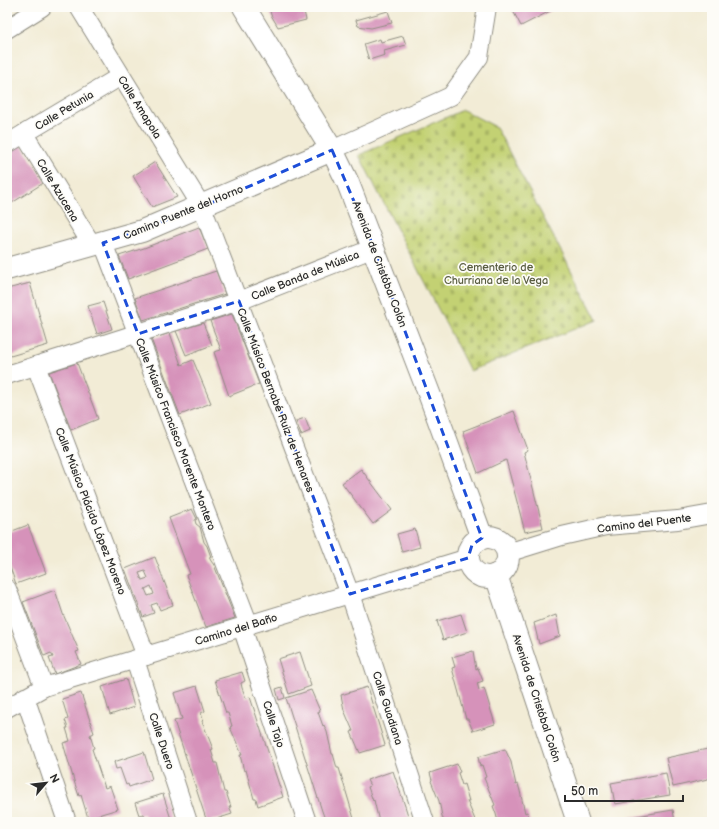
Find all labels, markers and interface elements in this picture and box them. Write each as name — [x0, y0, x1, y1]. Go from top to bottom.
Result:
street label: Calle Amapola — [115, 73, 164, 141]
street label: Calle Petunia — [33, 88, 96, 133]
street label: Calle Azucena — [34, 156, 81, 224]
street label: Camino Puente del Horno — [121, 182, 245, 243]
street label: Avenida de Cristóbal Colón — [349, 199, 410, 329]
street label: Calle Banda de Música — [249, 248, 361, 303]
park label: Cementerio de Churriana de la Vega — [444, 261, 548, 287]
street label: Calle Músico Bernabé Ruiz de Henares — [234, 306, 317, 495]
street label: Calle Músico Francisco Morente Montero — [133, 336, 218, 532]
street label: Calle Músico Plácido López Moreno — [53, 426, 129, 597]
street label: Camino del Puente — [596, 511, 692, 536]
street label: Camino del Baño — [193, 611, 279, 648]
street label: Avenida de Cristóbal Colón — [510, 632, 563, 764]
street label: Calle Guadiana — [370, 670, 406, 747]
street label: Calle Tajo — [260, 699, 287, 749]
street label: Calle Duero — [146, 711, 177, 771]
north arrow — [26, 763, 66, 803]
text: N — [47, 772, 62, 785]
scale bar — [565, 777, 683, 803]
text: 50 m — [571, 784, 598, 799]

